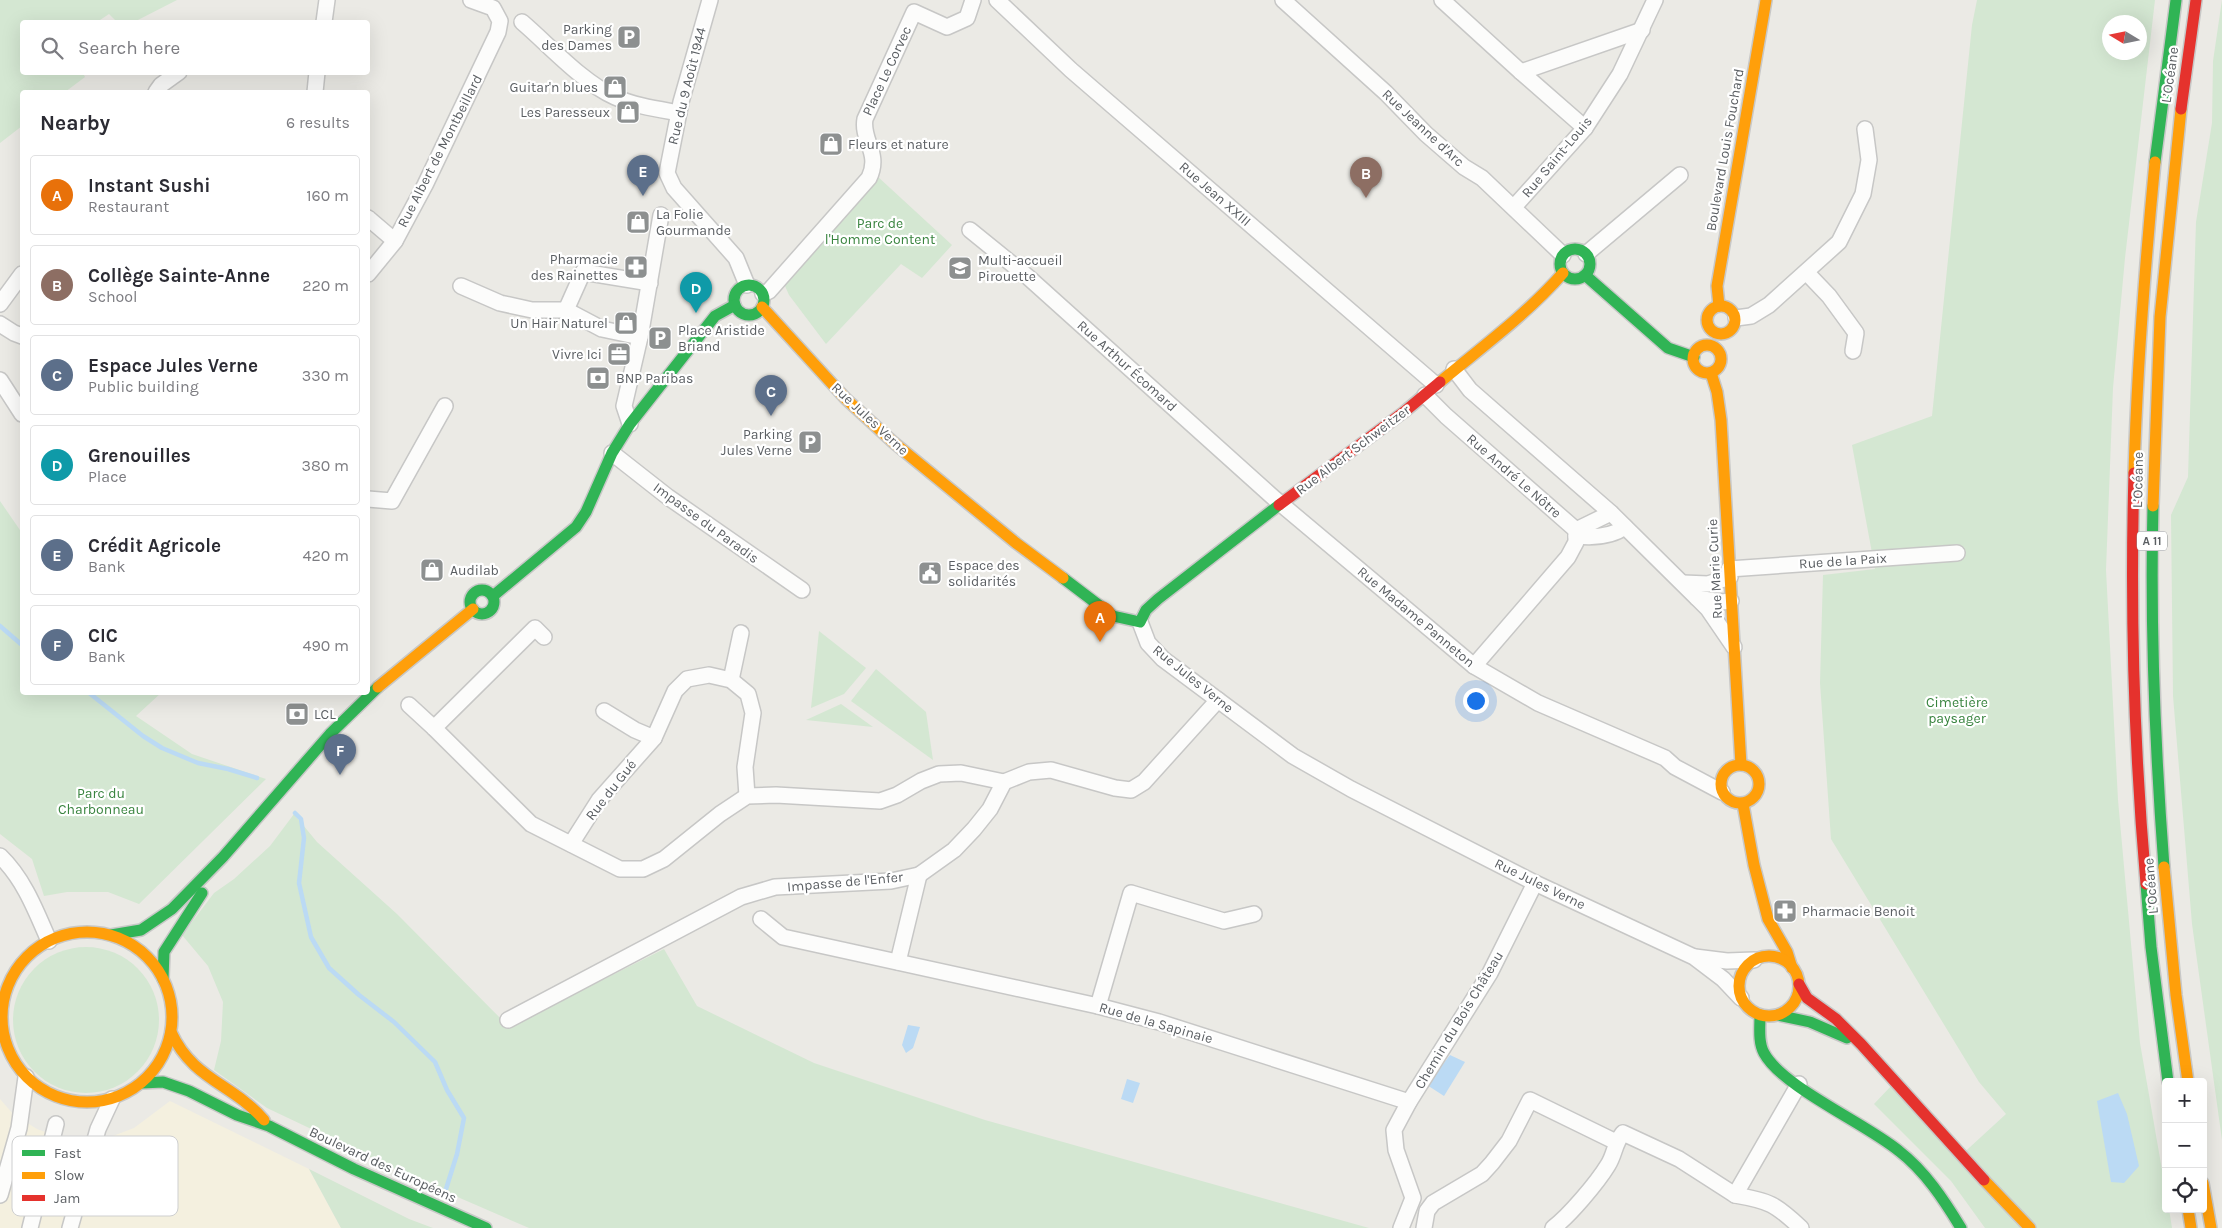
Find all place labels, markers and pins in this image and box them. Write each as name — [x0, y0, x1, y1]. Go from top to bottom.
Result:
place label: Parking des Dames — [541, 21, 612, 54]
parking icon: Parking des Dames — [616, 24, 642, 50]
shop icon: Guitar'n blues — [602, 74, 628, 100]
place label: Guitar'n blues — [509, 79, 598, 96]
shop icon: Les Paresseux — [615, 99, 641, 125]
place label: Les Paresseux — [520, 104, 610, 121]
shop icon: Fleurs et nature — [818, 131, 844, 157]
place label: Fleurs et nature — [848, 136, 949, 153]
pin: E — [627, 155, 659, 196]
pin: B — [1350, 157, 1382, 198]
place label: La Folie Gourmande — [656, 206, 731, 239]
shop icon: La Folie Gourmande — [625, 209, 651, 235]
place label: Pharmacie des Rainettes — [531, 251, 618, 284]
place label: Multi-accueil Pirouette — [978, 252, 1062, 285]
pharmacy icon: Pharmacie des Rainettes — [623, 254, 649, 280]
school or university icon: Multi-accueil Pirouette — [947, 255, 973, 281]
pin: D — [680, 272, 712, 313]
shop icon: Un Hair Naturel — [613, 310, 639, 336]
place label: Un Hair Naturel — [510, 315, 608, 332]
place label: Place Aristide Briand — [678, 322, 765, 355]
parking icon: Place Aristide Briand — [647, 325, 673, 351]
office icon: Vivre Ici — [606, 341, 632, 367]
place label: Vivre Ici — [552, 346, 602, 363]
bank icon: BNP Paribas — [585, 365, 611, 391]
place label: BNP Paribas — [616, 370, 693, 387]
pin: C — [755, 375, 787, 416]
place label: Parking Jules Verne — [721, 426, 792, 459]
parking icon: Parking Jules Verne — [797, 429, 823, 455]
shop icon: Audilab — [419, 557, 445, 583]
place label: Espace des solidarités — [948, 557, 1020, 590]
public building icon: Espace des solidarités — [917, 560, 943, 586]
place label: Audilab — [450, 562, 499, 579]
pin: A — [1084, 601, 1116, 642]
bank icon: LCL — [284, 701, 310, 727]
place label: LCL — [314, 706, 336, 723]
pin: F — [324, 734, 356, 775]
pharmacy icon: Pharmacie Benoit — [1772, 898, 1798, 924]
place label: Pharmacie Benoit — [1802, 903, 1915, 920]

